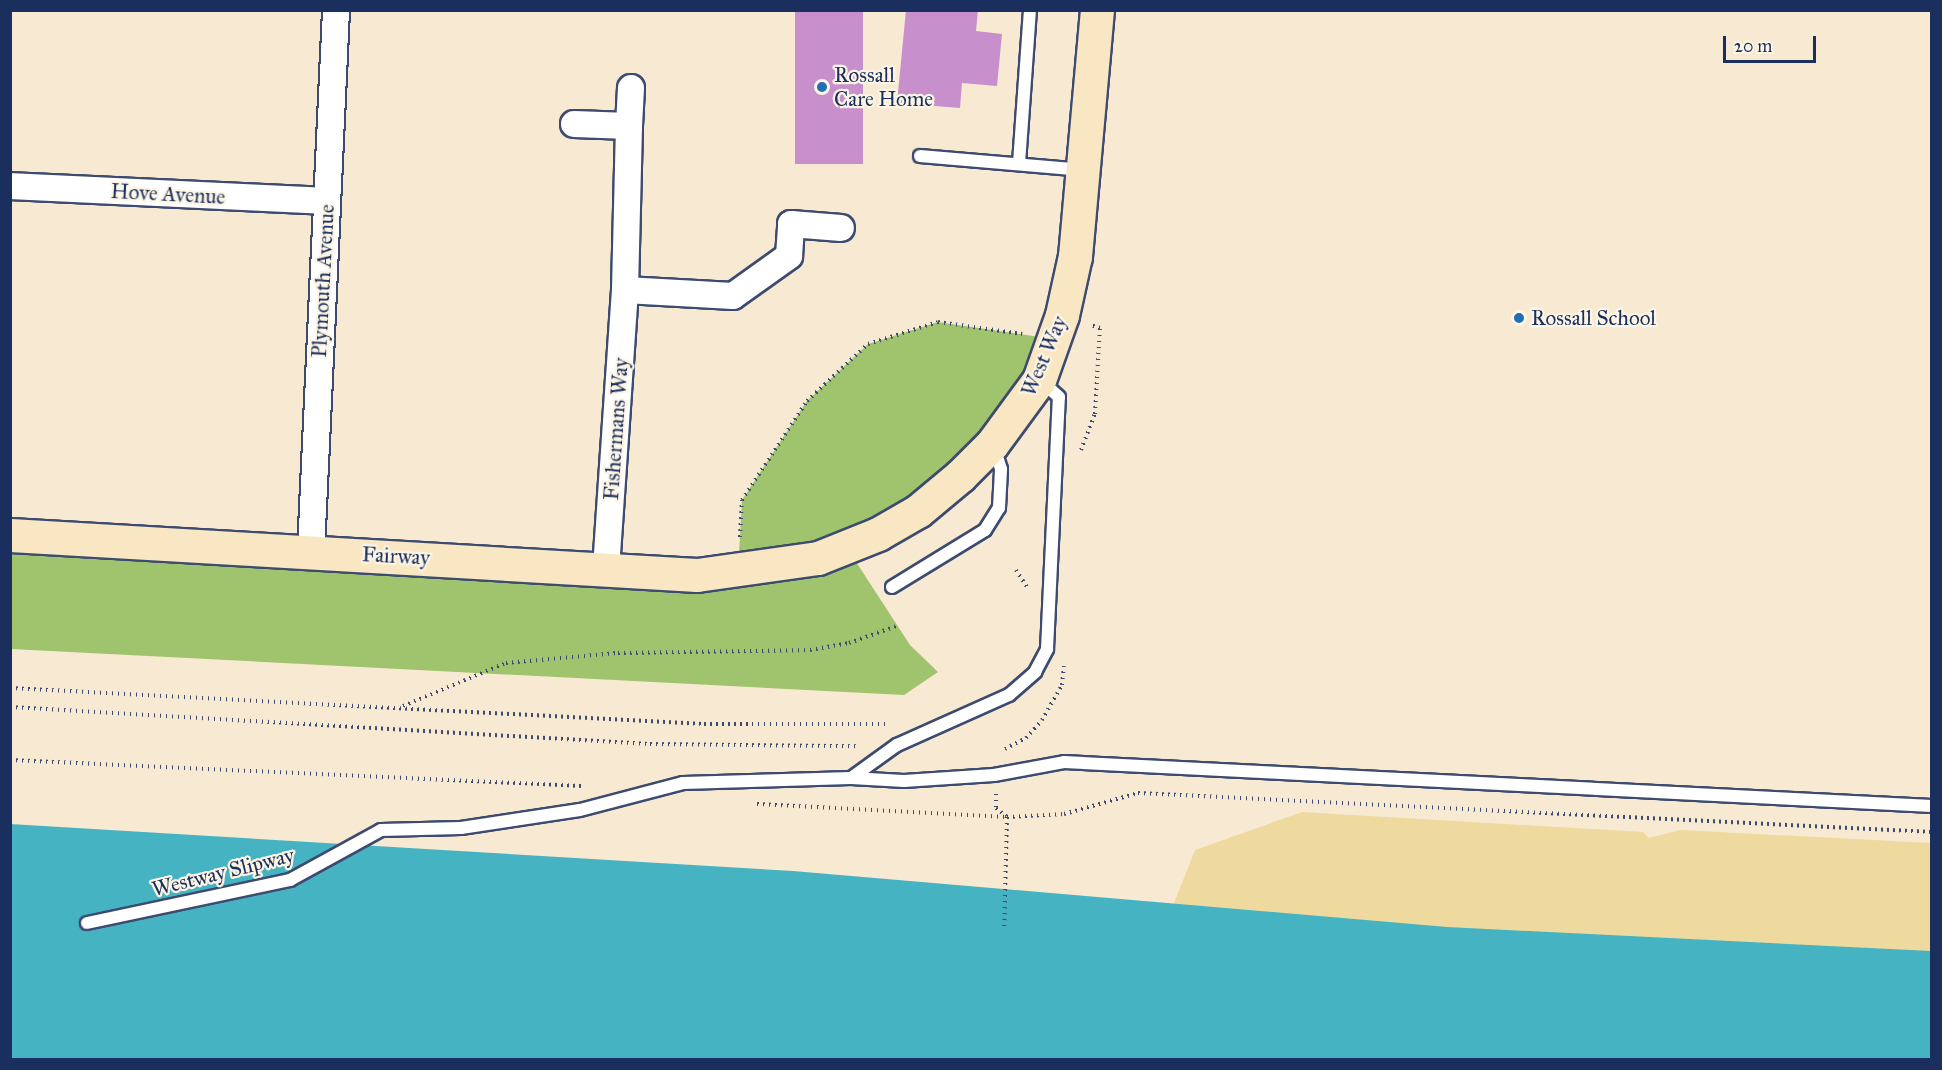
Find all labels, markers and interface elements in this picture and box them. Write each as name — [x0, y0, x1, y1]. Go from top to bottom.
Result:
scale bar — [1726, 24, 1819, 62]
text: 20 m — [1734, 35, 1772, 57]
place label: Rossall Care Home — [834, 62, 933, 112]
marker: Rossall Care Home — [815, 80, 829, 94]
street label: Hove Avenue — [110, 178, 226, 210]
street label: Plymouth Avenue — [306, 204, 340, 358]
place label: Rossall School — [1531, 305, 1656, 331]
marker: Rossall School — [1512, 311, 1526, 325]
street label: West Way — [1016, 312, 1072, 400]
street label: Fishermans Way — [598, 357, 634, 501]
street label: Fairway — [361, 542, 431, 570]
street label: Westway Slipway — [149, 842, 297, 902]

